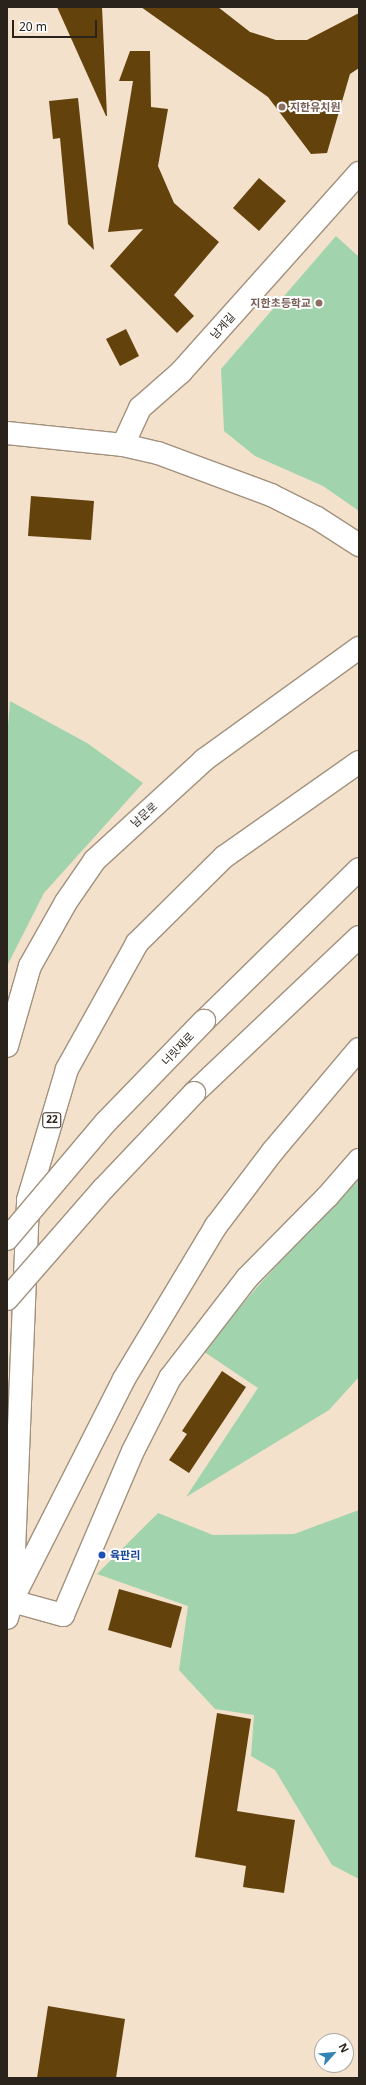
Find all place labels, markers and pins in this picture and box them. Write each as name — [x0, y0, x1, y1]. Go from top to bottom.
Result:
place label: 지한유치원 — [290, 100, 341, 114]
marker: 지한유치원 — [277, 102, 287, 112]
place label: 지한초등학교 — [250, 296, 311, 310]
marker: 지한초등학교 — [314, 298, 324, 308]
place label: 육판리 — [110, 1548, 140, 1562]
marker: 육판리 — [97, 1550, 107, 1560]

